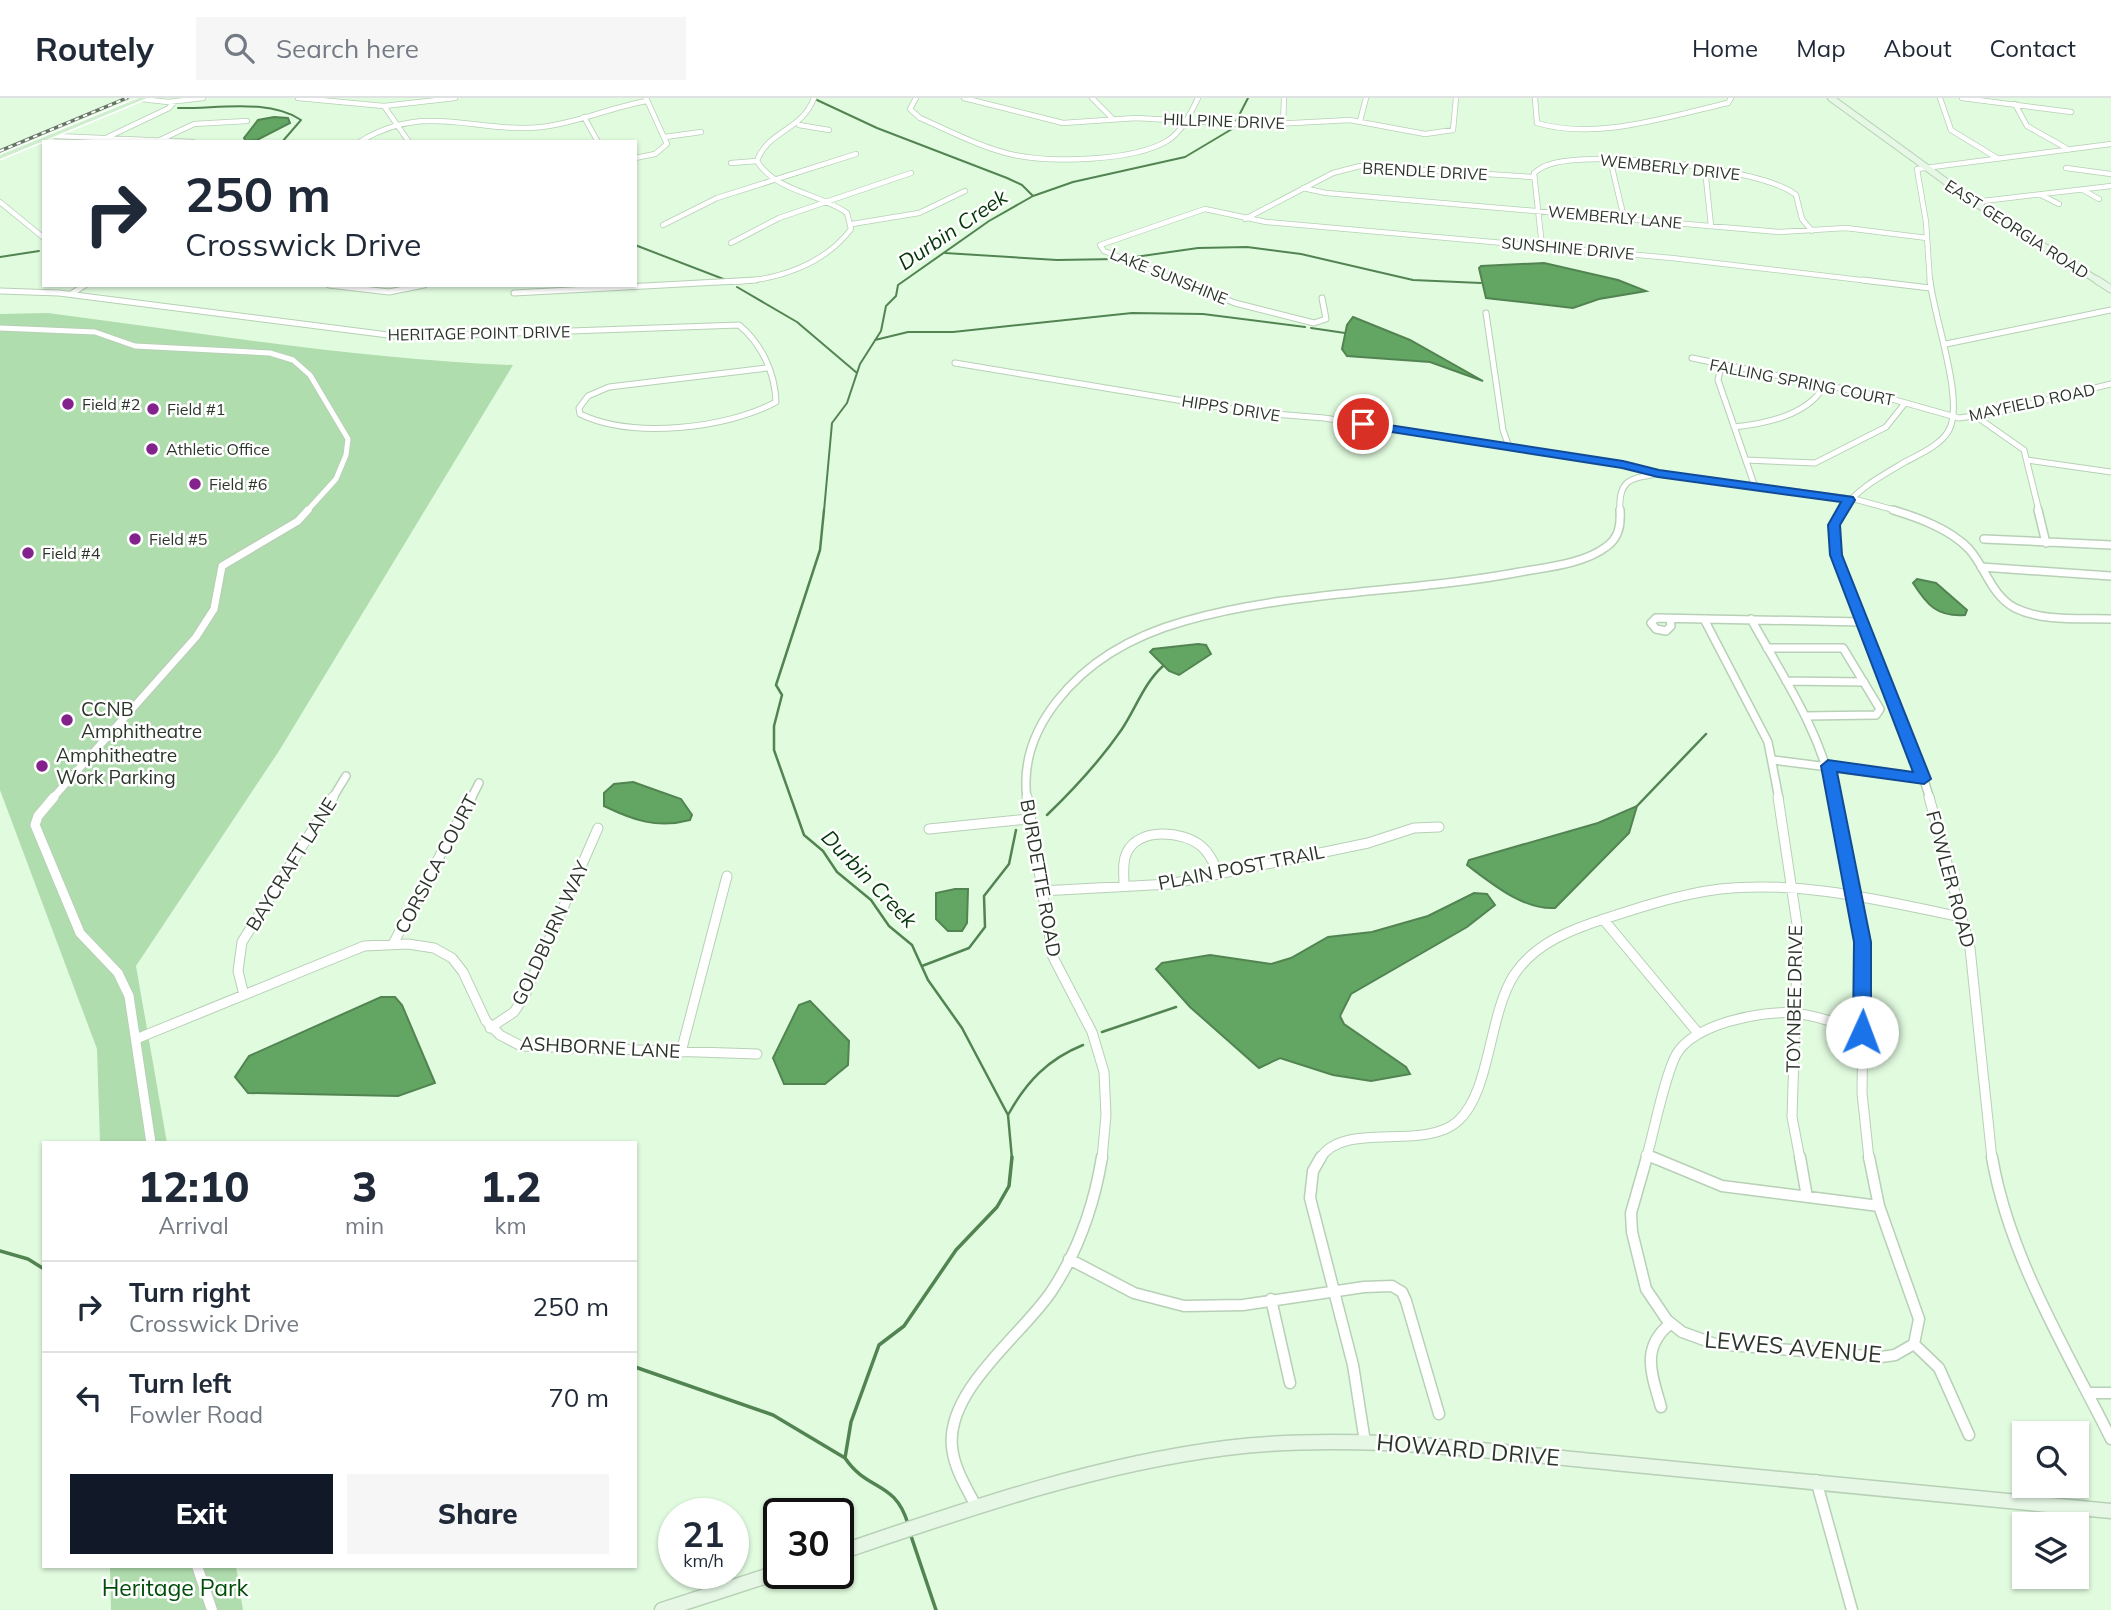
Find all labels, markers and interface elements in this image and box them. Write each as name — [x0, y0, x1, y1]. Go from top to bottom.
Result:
search box — [196, 17, 686, 80]
text: Routely — [35, 28, 154, 69]
icon: search — [220, 29, 258, 67]
text: Search here — [276, 32, 419, 65]
text: Home — [1692, 33, 1758, 63]
text: Map — [1796, 33, 1846, 63]
text: About — [1884, 33, 1952, 63]
text: Contact — [1990, 33, 2076, 63]
street label: HILLPINE DRIVE — [1163, 109, 1285, 133]
street label: WEMBERLY DRIVE — [1599, 150, 1741, 184]
street label: BRENDLE DRIVE — [1362, 158, 1488, 184]
text: 250 m — [185, 163, 331, 224]
icon: right — [70, 168, 161, 259]
street label: EAST GEORGIA ROAD — [1941, 175, 2093, 283]
water label: Durbin Creek — [893, 182, 1013, 275]
street label: WEMBERLY LANE — [1547, 201, 1683, 233]
text: Crosswick Drive — [185, 224, 421, 264]
street label: SUNSHINE DRIVE — [1501, 232, 1635, 264]
street label: LAKE SUNSHINE — [1107, 243, 1231, 309]
street label: HERITAGE POINT DRIVE — [388, 321, 570, 345]
street label: FALLING SPRING COURT — [1708, 354, 1896, 410]
street label: MAYFIELD ROAD — [1967, 379, 2097, 425]
street label: HIPPS DRIVE — [1180, 390, 1282, 426]
place label: Field #2 — [82, 394, 140, 414]
pin — [1333, 394, 1393, 454]
marker: Field #2 — [60, 396, 76, 412]
place label: Field #1 — [167, 399, 225, 419]
marker: Field #1 — [145, 401, 161, 417]
icon: arrive — [1344, 405, 1382, 443]
place label: Athletic Office — [166, 439, 270, 459]
marker: Athletic Office — [144, 441, 160, 457]
place label: Field #6 — [209, 474, 267, 494]
marker: Field #6 — [187, 476, 203, 492]
place label: Field #5 — [149, 529, 207, 549]
marker: Field #5 — [127, 531, 143, 547]
place label: Field #4 — [42, 543, 101, 563]
marker: Field #4 — [20, 545, 36, 561]
place label: CCNB Amphitheatre — [81, 697, 202, 743]
marker: CCNB Amphitheatre — [59, 712, 75, 728]
place label: Amphitheatre Work Parking — [56, 743, 177, 789]
marker: Amphitheatre Work Parking — [34, 758, 50, 774]
street label: CORSICA COURT — [389, 790, 483, 938]
street label: BAYCRAFT LANE — [240, 793, 342, 935]
street label: BURDETTE ROAD — [1015, 797, 1067, 959]
street label: FOWLER ROAD — [1921, 808, 1981, 950]
water label: Durbin Creek — [816, 824, 924, 934]
street label: PLAIN POST TRAIL — [1156, 839, 1327, 895]
street label: GOLDBURN WAY — [506, 857, 594, 1009]
street label: TOYNBEE DRIVE — [1781, 925, 1807, 1073]
position arrow — [1825, 995, 1899, 1069]
street label: ASHBORNE LANE — [519, 1031, 681, 1063]
text: 12:10 — [138, 1160, 249, 1213]
text: 3 — [352, 1160, 377, 1213]
text: 1.2 — [480, 1160, 541, 1213]
text: Arrival — [158, 1211, 229, 1240]
text: min — [345, 1211, 384, 1240]
text: km — [495, 1211, 527, 1240]
text: Turn right — [129, 1276, 250, 1309]
icon: right — [70, 1288, 108, 1326]
text: 250 m — [533, 1290, 609, 1323]
text: Crosswick Drive — [129, 1309, 299, 1338]
street label: LEWES AVENUE — [1703, 1324, 1883, 1369]
text: Turn left — [129, 1367, 231, 1400]
icon: left — [70, 1379, 108, 1417]
text: 70 m — [548, 1381, 609, 1414]
text: Fowler Road — [129, 1400, 263, 1429]
map controls — [2012, 1421, 2089, 1589]
button: search — [2012, 1421, 2089, 1498]
street label: HOWARD DRIVE — [1375, 1427, 1561, 1472]
button: Exit — [70, 1474, 333, 1554]
button: Share — [347, 1474, 609, 1554]
speed limit sign: 30 — [763, 1498, 854, 1589]
text: 21 — [682, 1512, 725, 1556]
button: layers — [2012, 1512, 2089, 1589]
text: km/h — [683, 1549, 724, 1572]
park label: Heritage Park — [102, 1573, 249, 1602]

